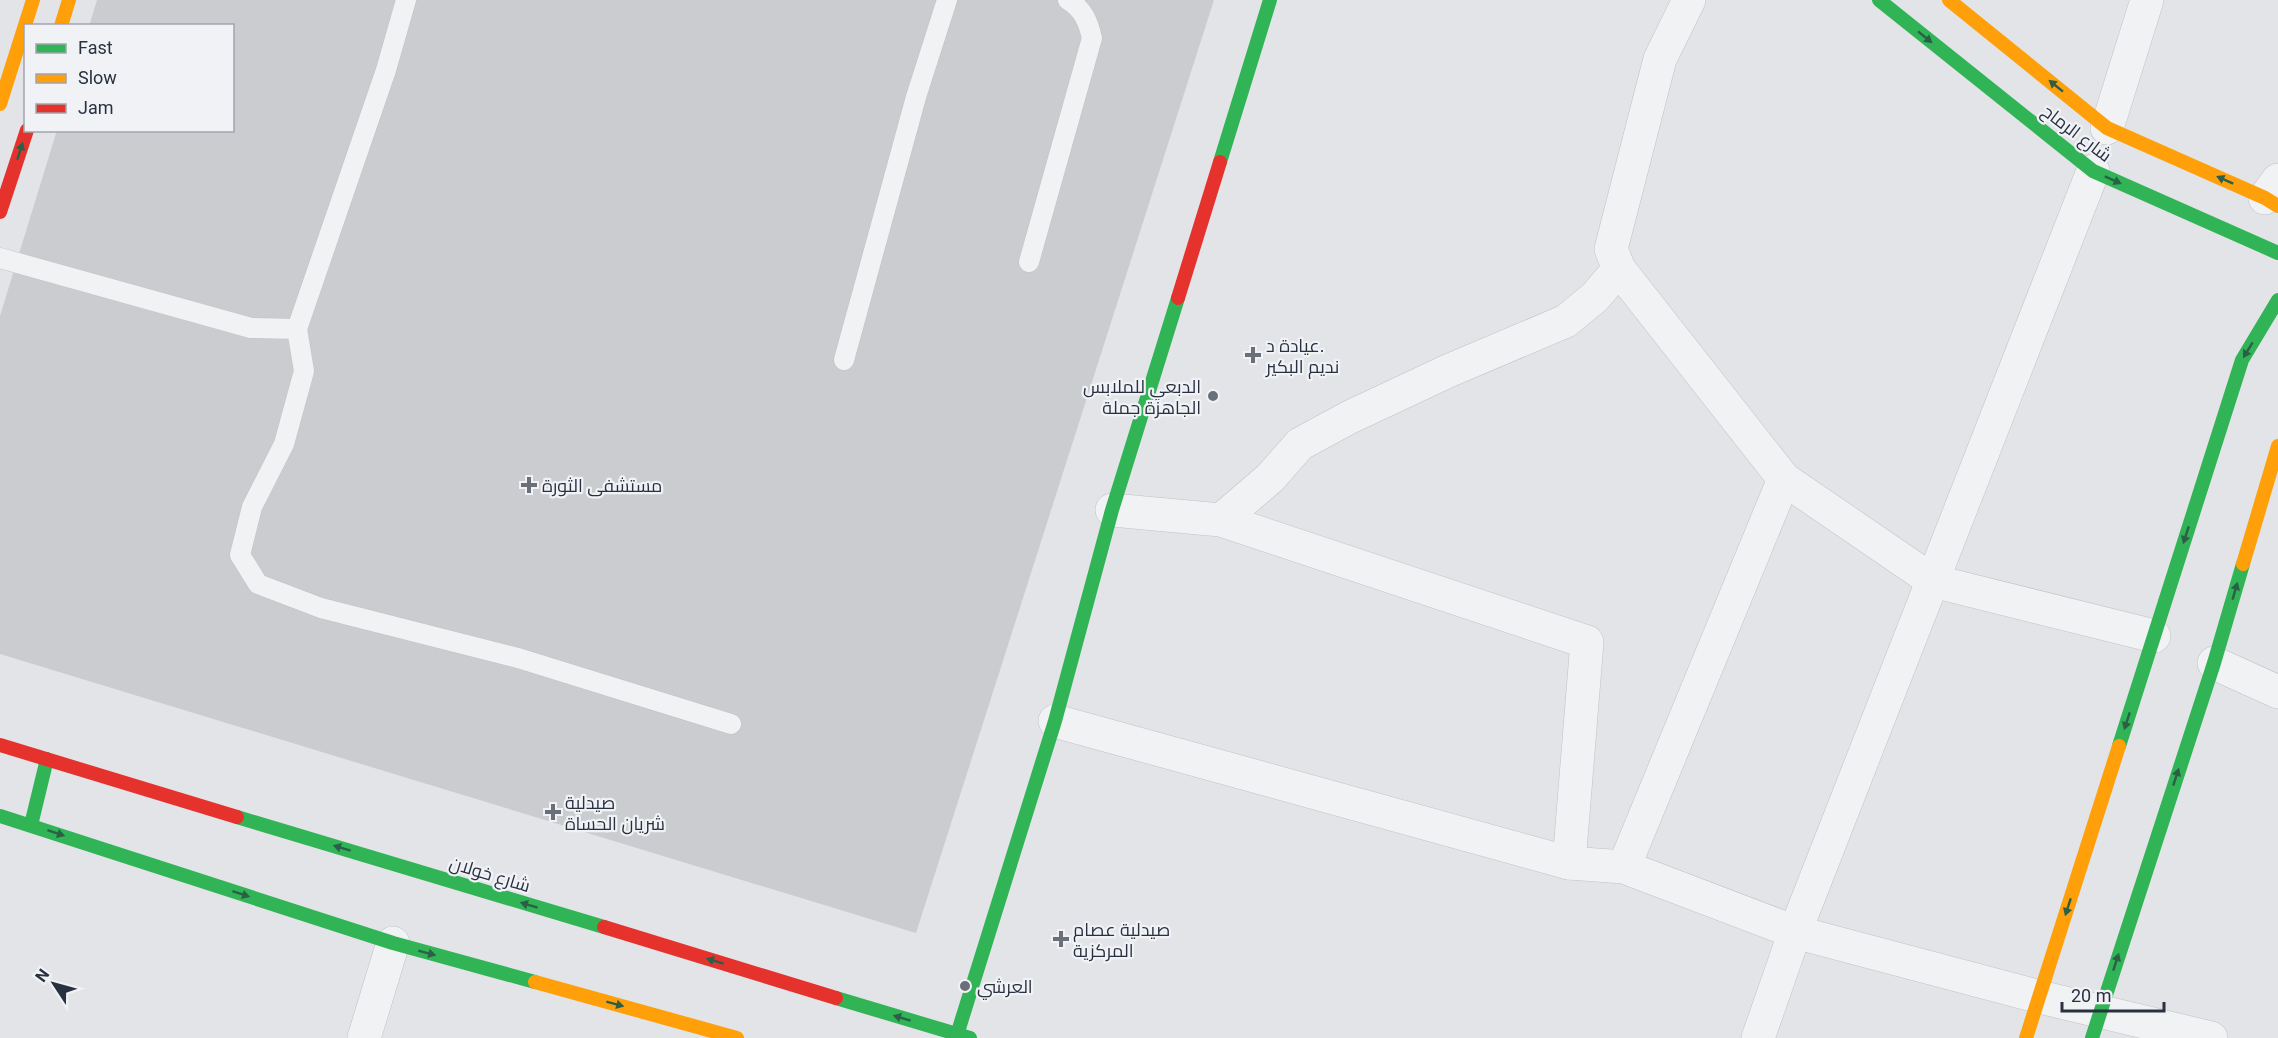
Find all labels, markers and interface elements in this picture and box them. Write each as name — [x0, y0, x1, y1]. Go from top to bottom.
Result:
legend — [24, 24, 234, 132]
one-way arrow — [1917, 30, 1933, 43]
text: Fast — [78, 37, 113, 58]
text: Slow — [78, 67, 117, 88]
one-way arrow — [2048, 80, 2064, 93]
text: Jam — [78, 97, 114, 118]
street label: شارع الرماح — [2037, 100, 2116, 168]
one-way arrow — [16, 142, 25, 160]
one-way arrow — [2105, 175, 2123, 185]
one-way arrow — [2217, 176, 2234, 185]
place label: عيادة د. نديم البكير — [1265, 335, 1339, 379]
one-way arrow — [2242, 342, 2253, 358]
marker: عيادة د. نديم البكير — [1244, 346, 1262, 364]
place label: الدبعي للملابس الجاهزة جملة — [1083, 376, 1201, 419]
marker: الدبعي للملابس الجاهزة جملة — [1206, 389, 1220, 403]
place label: مستشفى الثورة — [542, 475, 662, 497]
marker: مستشفى الثورة — [520, 476, 538, 494]
one-way arrow — [2181, 526, 2190, 544]
one-way arrow — [2231, 582, 2240, 600]
one-way arrow — [2122, 712, 2131, 730]
one-way arrow — [2172, 768, 2182, 786]
place label: صيدلية شريان الحساة — [565, 792, 665, 835]
marker: صيدلية شريان الحساة — [546, 805, 560, 819]
one-way arrow — [47, 829, 65, 838]
one-way arrow — [333, 843, 351, 852]
street label: شارع خولان — [447, 852, 533, 898]
one-way arrow — [232, 889, 250, 899]
one-way arrow — [2063, 898, 2072, 916]
one-way arrow — [520, 900, 538, 909]
place label: صيدلية عصام المركزية — [1073, 919, 1170, 962]
marker: صيدلية عصام المركزية — [1054, 932, 1068, 946]
one-way arrow — [418, 949, 436, 958]
one-way arrow — [2111, 953, 2121, 971]
north arrow — [24, 954, 84, 1014]
one-way arrow — [706, 956, 724, 965]
text: N — [31, 965, 53, 986]
scale bar — [2062, 975, 2164, 1013]
place label: العرشي — [977, 976, 1033, 1000]
marker: العرشي — [958, 979, 972, 993]
text: 20 m — [2071, 985, 2111, 1006]
one-way arrow — [606, 1000, 624, 1010]
one-way arrow — [893, 1013, 911, 1022]

